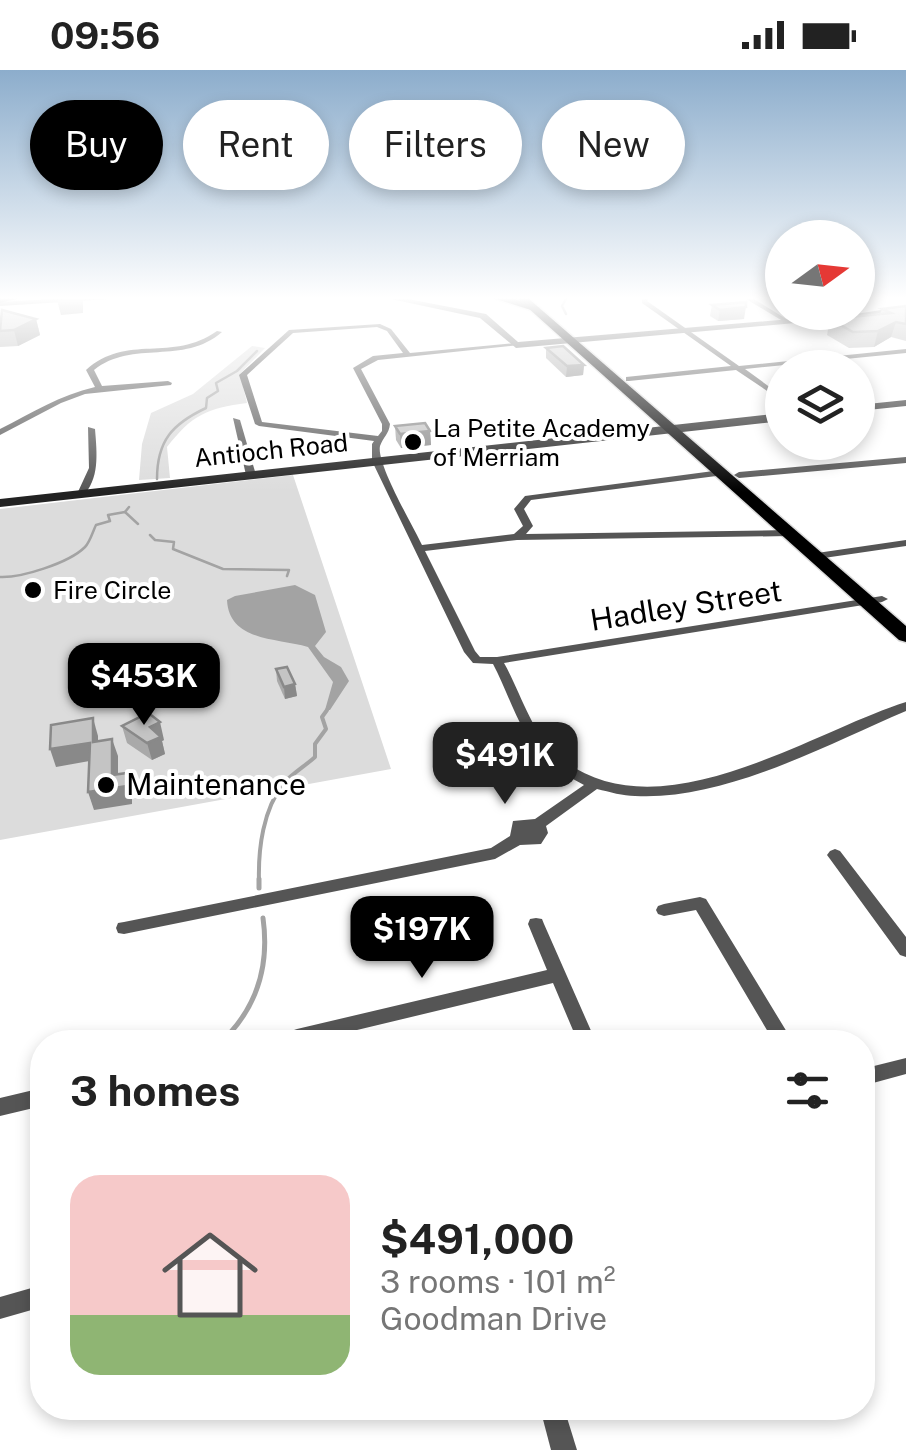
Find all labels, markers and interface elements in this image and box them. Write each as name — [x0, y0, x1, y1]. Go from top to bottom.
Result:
text: 09:56 — [50, 13, 160, 58]
chip: Buy — [30, 100, 163, 190]
chip: Rent — [183, 100, 329, 190]
chip: Filters — [349, 100, 522, 190]
chip: New — [542, 100, 685, 190]
north arrow — [765, 220, 875, 330]
map controls — [765, 220, 875, 460]
button: layers — [765, 350, 875, 460]
place label: La Petite Academy of Merriam — [433, 413, 650, 472]
street label: Antioch Road — [192, 427, 350, 473]
marker: La Petite Academy of Merriam — [402, 431, 424, 453]
street label: Hadley Street — [587, 572, 784, 638]
place label: Fire Circle — [53, 575, 172, 605]
marker: Fire Circle — [22, 579, 44, 601]
pin: $453K — [74, 643, 214, 728]
text: $453K — [90, 657, 198, 694]
pin: $491K — [435, 722, 575, 807]
text: $491K — [455, 736, 555, 773]
place label: Maintenance — [126, 766, 306, 802]
marker: Maintenance — [95, 774, 117, 796]
pin: $197K — [352, 896, 492, 981]
text: $197K — [372, 910, 472, 947]
icon: filters — [780, 1063, 835, 1118]
text: 3 homes — [70, 1066, 240, 1115]
text: $491,000 — [380, 1214, 574, 1263]
icon: home — [150, 1215, 270, 1335]
text: 3 rooms · 101 m² — [380, 1263, 616, 1300]
text: Goodman Drive — [380, 1300, 607, 1337]

